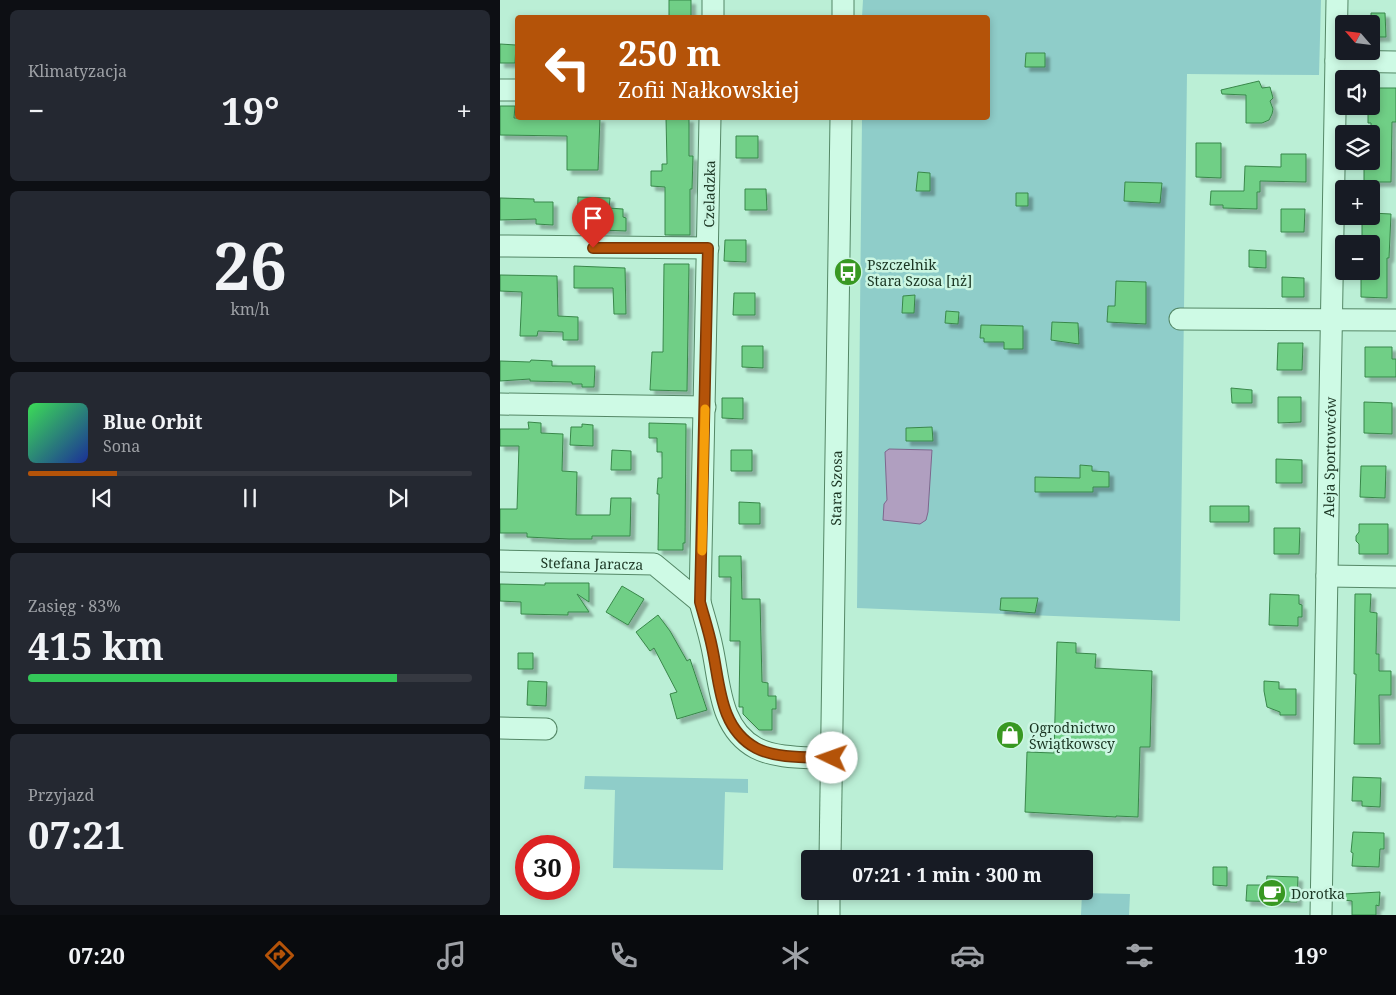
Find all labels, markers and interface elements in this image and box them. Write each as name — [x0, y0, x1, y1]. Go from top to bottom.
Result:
north arrow — [1335, 15, 1380, 60]
map controls — [1335, 15, 1380, 280]
text: 250 m — [618, 29, 721, 76]
icon: left — [535, 35, 600, 100]
text: Klimatyzacja — [28, 60, 127, 82]
button: sound — [1335, 70, 1380, 115]
text: Zofii Nałkowskiej — [618, 74, 800, 104]
text: 19° — [221, 84, 279, 136]
text: − — [28, 91, 44, 129]
text: + — [456, 91, 472, 129]
button: layers — [1335, 125, 1380, 170]
street label: Czeladzka — [699, 160, 719, 228]
button: + — [1335, 180, 1380, 225]
pin — [572, 197, 614, 248]
icon: arrive — [579, 204, 607, 232]
text: 26 — [213, 221, 287, 309]
button: − — [1335, 235, 1380, 280]
place label: Pszczelnik Stara Szosa [nż] — [867, 255, 972, 290]
bus stop icon: Pszczelnik Stara Szosa [nż] — [833, 257, 863, 287]
text: km/h — [230, 298, 270, 320]
street label: Aleja Sportowców — [1318, 396, 1340, 517]
text: Blue Orbit — [103, 409, 203, 435]
text: Sona — [103, 435, 140, 457]
street label: Stara Szosa — [825, 450, 846, 526]
icon: previous — [88, 484, 116, 512]
icon: pause — [236, 484, 264, 512]
icon: next — [384, 484, 412, 512]
street label: Stefana Jaracza — [540, 552, 644, 573]
text: Zasięg · 83% — [28, 595, 121, 617]
text: 415 km — [28, 619, 164, 671]
place label: Ogrodnictwo Świątkowscy — [1029, 718, 1116, 753]
shop icon: Ogrodnictwo Świątkowscy — [995, 720, 1025, 750]
position arrow — [805, 731, 857, 783]
text: Przyjazd — [28, 784, 94, 806]
text: 07:21 — [28, 808, 125, 860]
speed limit sign: 30 — [515, 835, 580, 900]
text: 07:21 · 1 min · 300 m — [852, 862, 1042, 888]
cafe icon: Dorotka — [1257, 878, 1287, 908]
place label: Dorotka — [1291, 884, 1345, 903]
icon: directions — [262, 938, 297, 973]
icon: music — [434, 938, 469, 973]
icon: phone — [606, 938, 641, 973]
icon: climate — [778, 938, 813, 973]
icon: car — [950, 938, 985, 973]
icon: filters — [1122, 938, 1157, 973]
text: 07:20 — [68, 940, 125, 970]
text: 19° — [1294, 940, 1327, 970]

